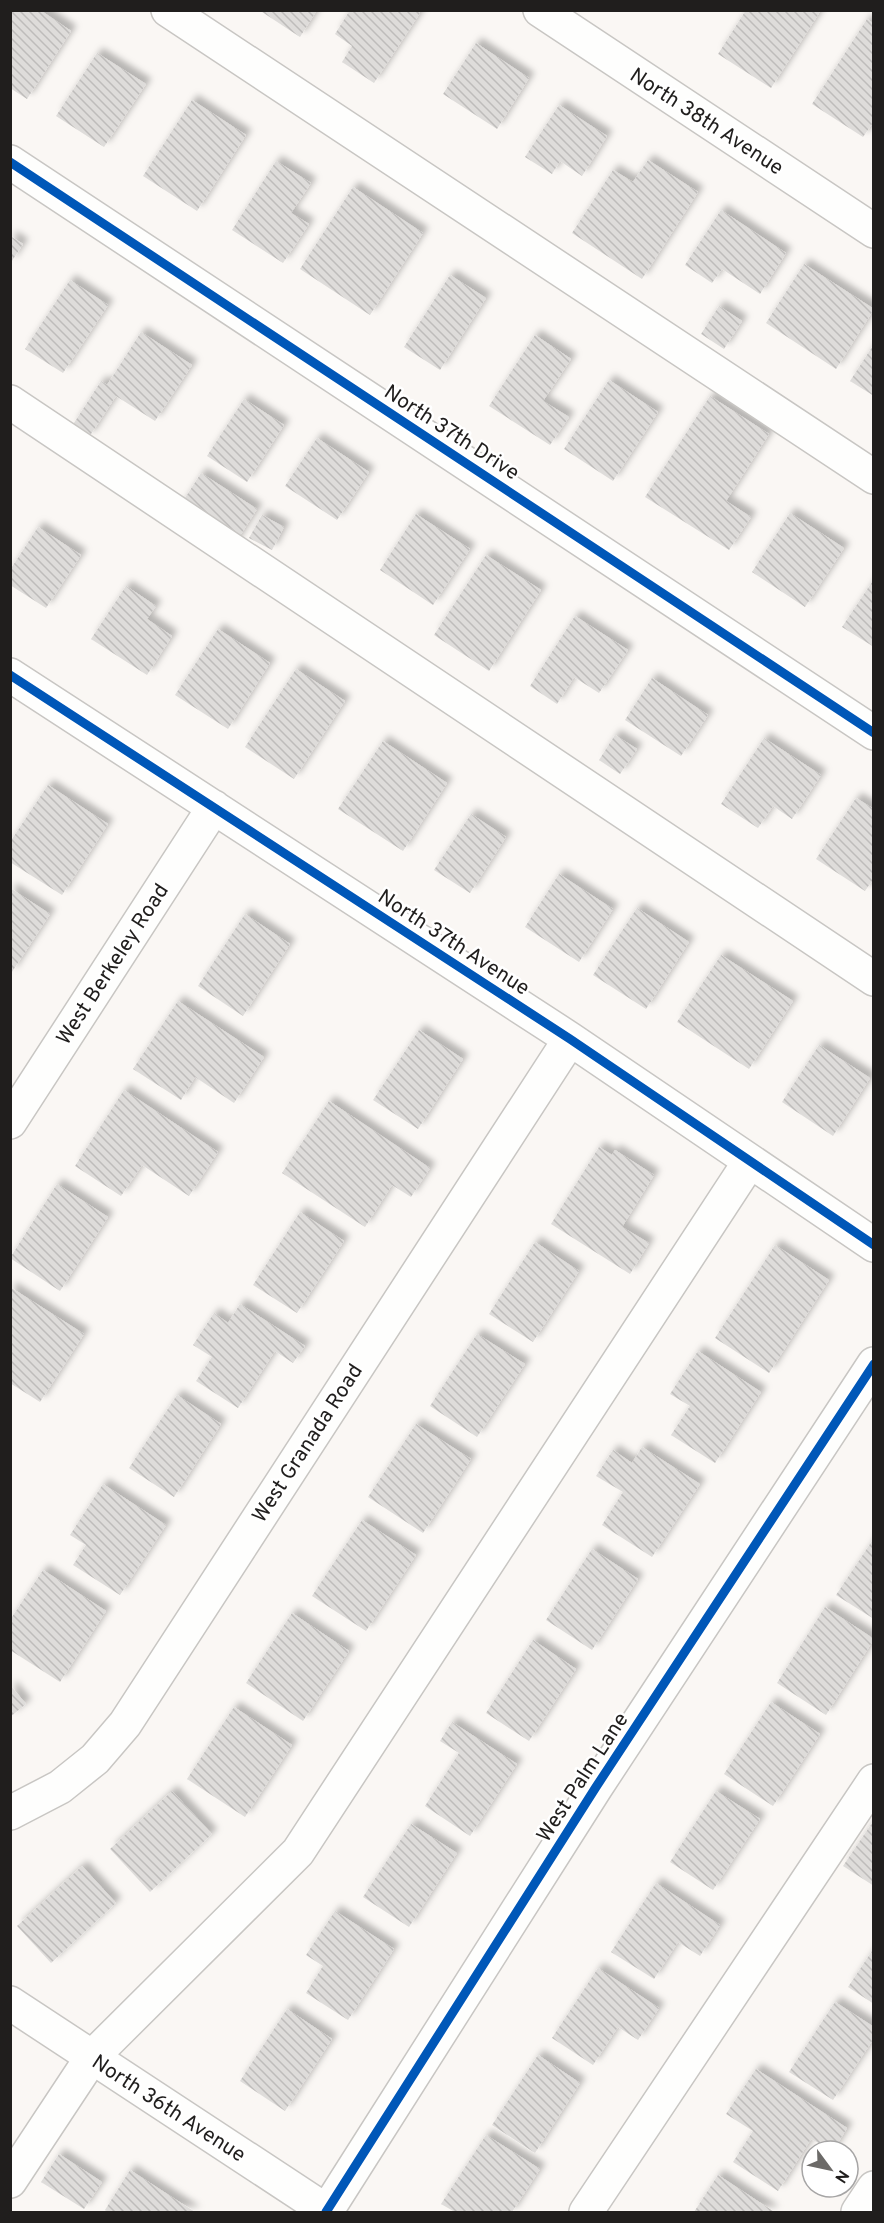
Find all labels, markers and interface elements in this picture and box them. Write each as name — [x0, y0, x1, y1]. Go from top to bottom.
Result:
street label: North 38th Avenue — [624, 62, 788, 182]
street label: North 37th Drive — [378, 379, 524, 487]
street label: West Berkeley Road — [51, 879, 176, 1051]
street label: North 37th Avenue — [372, 884, 534, 1002]
street label: West Granada Road — [247, 1359, 370, 1528]
street label: West Palm Lane — [531, 1708, 635, 1848]
street label: North 36th Avenue — [86, 2049, 250, 2169]
north arrow — [800, 2139, 860, 2199]
text: N — [829, 2166, 852, 2186]

